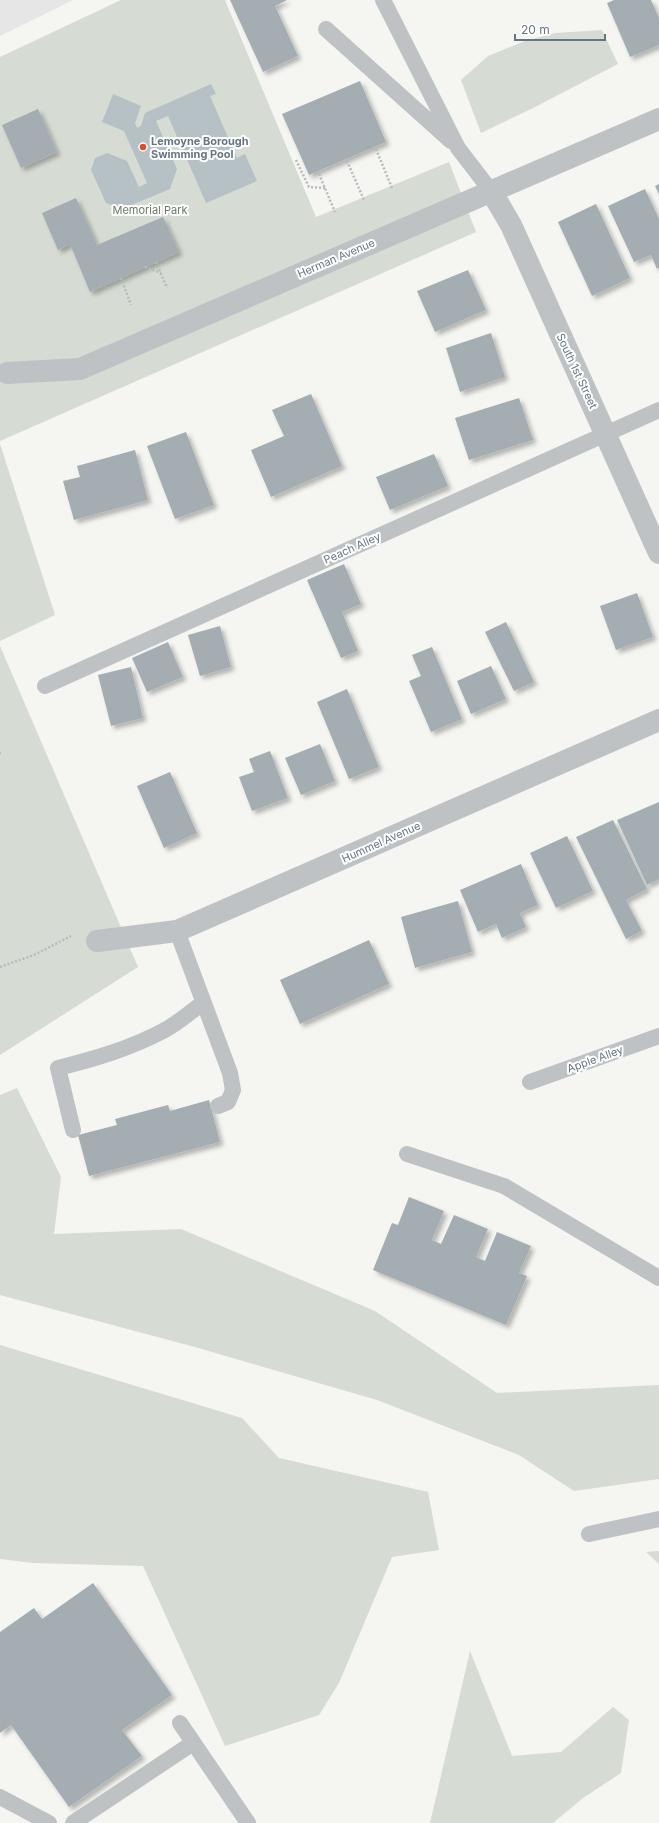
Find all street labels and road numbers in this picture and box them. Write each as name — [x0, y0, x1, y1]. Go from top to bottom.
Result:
street label: Herman Avenue — [295, 235, 377, 281]
street label: South 1st Street — [553, 331, 601, 411]
street label: Peach Alley — [321, 529, 383, 567]
street label: Hummel Avenue — [339, 818, 423, 866]
street label: Apple Alley — [565, 1042, 625, 1076]

